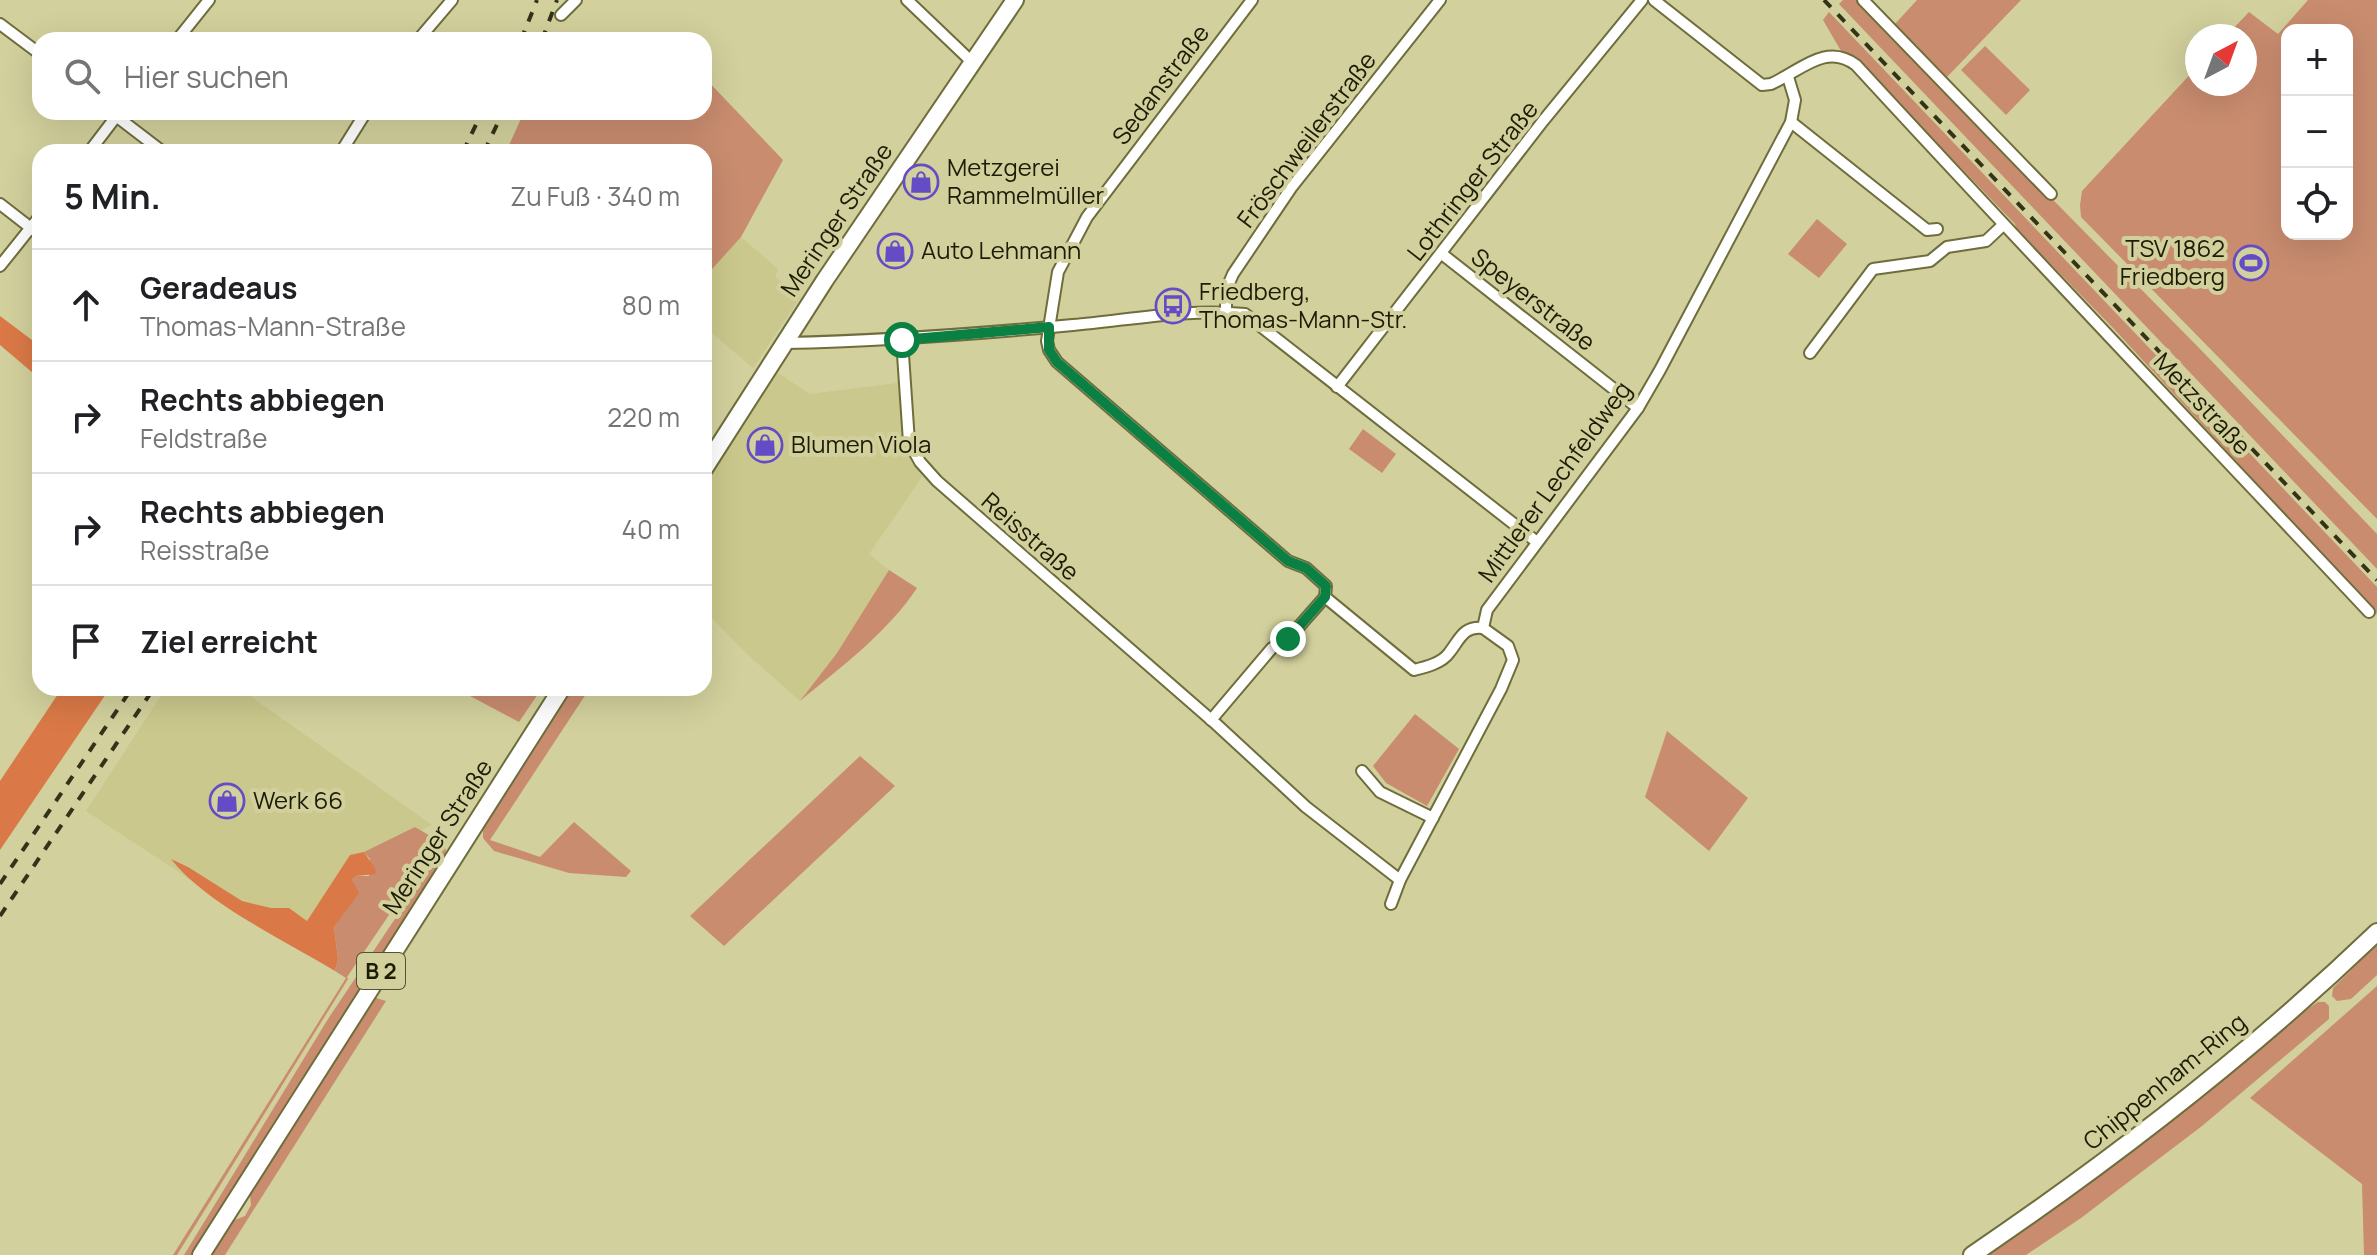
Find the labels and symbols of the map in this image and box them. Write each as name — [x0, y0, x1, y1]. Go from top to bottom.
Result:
street label: Sedanstraße — [1104, 17, 1216, 151]
north arrow — [2185, 24, 2257, 96]
street label: Fröschweilerstraße — [1229, 44, 1383, 234]
street label: Lothringer Straße — [1399, 93, 1545, 267]
street label: Meringer Straße — [772, 136, 899, 302]
place label: Metzgerei Rammelmüller — [947, 150, 1105, 211]
shop icon: Metzgerei Rammelmüller — [902, 163, 940, 201]
place label: TSV 1862 Friedberg — [2120, 231, 2225, 292]
shop icon: Auto Lehmann — [876, 232, 914, 270]
place label: Auto Lehmann — [921, 233, 1081, 266]
street label: Speyerstraße — [1465, 240, 1603, 358]
sports icon: TSV 1862 Friedberg — [2232, 244, 2270, 282]
place label: Friedberg, Thomas-Mann-Str. — [1199, 274, 1407, 335]
bus stop icon: Friedberg, Thomas-Mann-Str. — [1154, 287, 1192, 325]
route start — [884, 322, 920, 358]
street label: Metzstraße — [2147, 345, 2259, 461]
street label: Mittlerer Lechfeldweg — [1470, 374, 1638, 588]
shop icon: Blumen Viola — [746, 426, 784, 464]
place label: Blumen Viola — [791, 427, 931, 460]
street label: Reisstraße — [975, 484, 1087, 588]
route end — [1270, 621, 1306, 657]
street label: Meringer Straße — [374, 752, 499, 920]
shop icon: Werk 66 — [208, 782, 246, 820]
place label: Werk 66 — [253, 783, 343, 816]
road number: B 2 — [357, 953, 405, 989]
street label: Chippenham-Ring — [2076, 1005, 2252, 1157]

